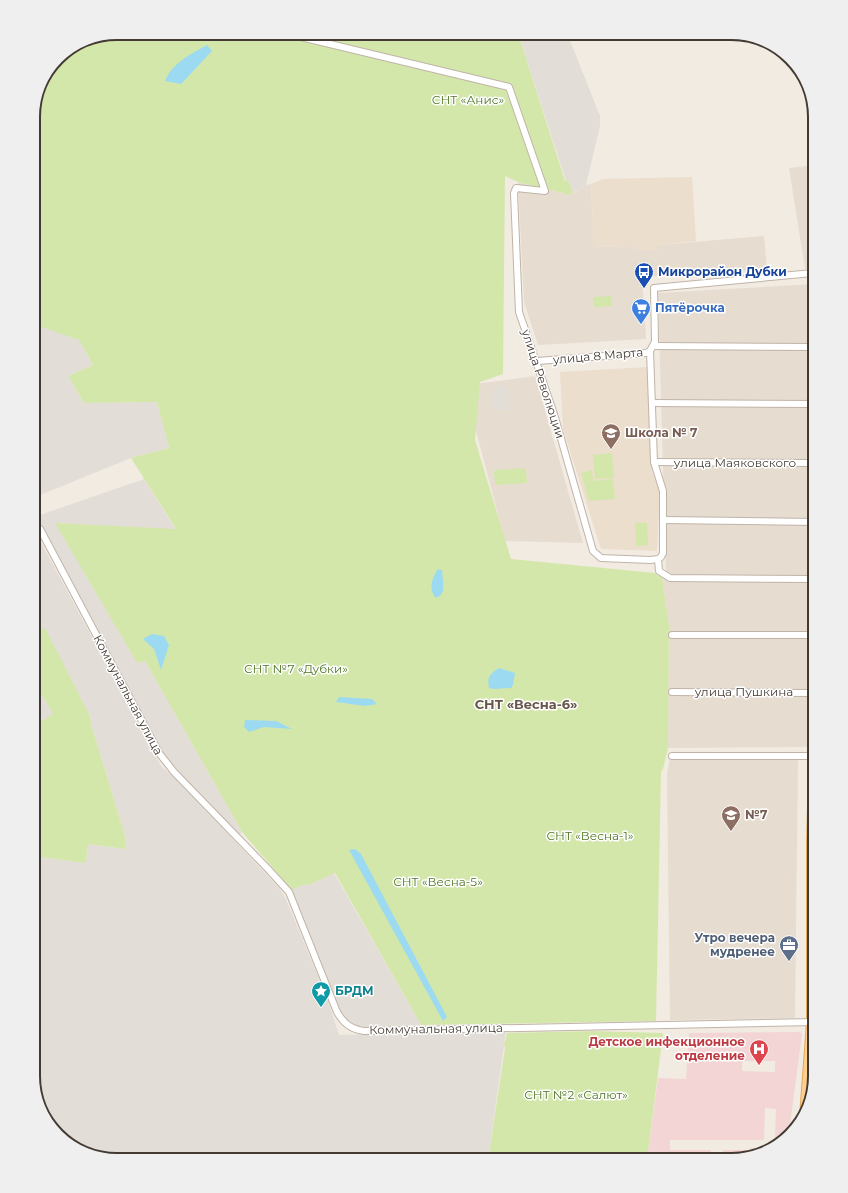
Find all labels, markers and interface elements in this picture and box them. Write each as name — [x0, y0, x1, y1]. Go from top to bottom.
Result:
park label: СНТ «Анис» — [432, 92, 504, 107]
bus stop icon: Микрорайон Дубки — [633, 261, 655, 289]
place label: Микрорайон Дубки — [658, 264, 787, 279]
supermarket icon: Пятёрочка — [630, 297, 652, 325]
place label: Пятёрочка — [655, 300, 725, 315]
street label: улица Революции — [518, 326, 568, 440]
street label: улица 8 Марта — [551, 344, 644, 367]
school or university icon: Школа № 7 — [600, 422, 622, 450]
place label: Школа № 7 — [625, 425, 698, 440]
street label: улица Маяковского — [673, 455, 797, 470]
street label: Коммунальная улица — [90, 632, 166, 757]
park label: СНТ №7 «Дубки» — [244, 661, 348, 676]
street label: улица Пушкина — [694, 684, 793, 699]
district label: СНТ «Весна-6» — [475, 696, 577, 712]
school or university icon: №7 — [720, 804, 742, 832]
place label: №7 — [745, 807, 768, 822]
park label: СНТ «Весна-1» — [546, 828, 634, 843]
park label: СНТ «Весна-5» — [393, 874, 483, 889]
place label: Утро вечера мудренее — [695, 930, 775, 959]
office icon: Утро вечера мудренее — [778, 934, 800, 962]
place icon: БРДМ — [310, 980, 332, 1008]
place label: БРДМ — [335, 983, 374, 998]
street label: Коммунальная улица — [369, 1020, 503, 1037]
place label: Детское инфекционное отделение — [588, 1034, 745, 1063]
hospital icon: Детское инфекционное отделение — [748, 1038, 770, 1066]
park label: СНТ №2 «Салют» — [524, 1087, 628, 1102]

